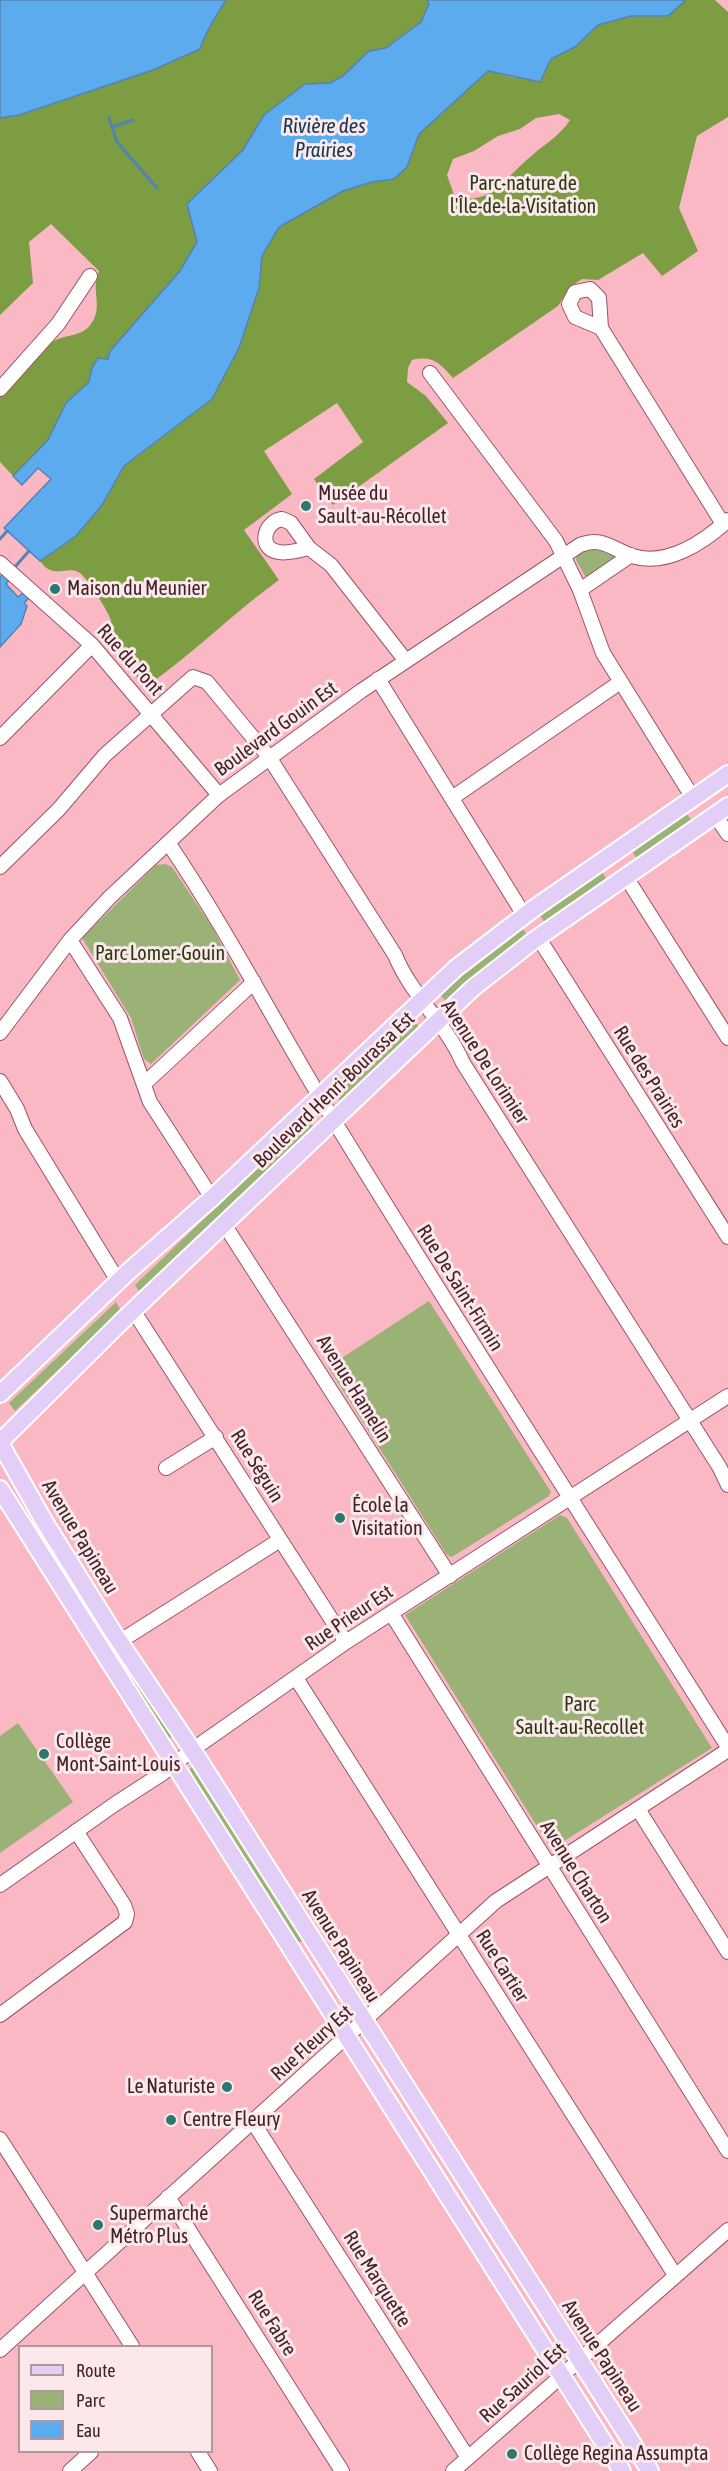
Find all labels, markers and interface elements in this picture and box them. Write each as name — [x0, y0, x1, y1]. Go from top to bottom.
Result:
water label: Rivière des Prairies — [282, 113, 366, 163]
park label: Parc-nature de l'Île-de-la-Visitation — [450, 172, 596, 219]
place label: Musée du Sault-au-Récollet — [318, 482, 446, 529]
marker: Musée du Sault-au-Récollet — [299, 499, 313, 513]
place label: Maison du Meunier — [67, 577, 206, 601]
marker: Maison du Meunier — [48, 582, 62, 596]
street label: Rue du Pont — [92, 619, 168, 701]
street label: Boulevard Gouin Est — [210, 676, 342, 782]
park label: Parc Lomer-Gouin — [95, 942, 225, 966]
street label: Avenue De Lorimier — [436, 996, 534, 1128]
street label: Boulevard Henri-Bourassa Est — [248, 1007, 420, 1173]
street label: Rue des Prairies — [608, 1022, 690, 1132]
street label: Rue De Saint-Firmin — [412, 1220, 508, 1356]
street label: Avenue Hamelin — [311, 1331, 397, 1447]
street label: Rue Séguin — [225, 1425, 289, 1507]
street label: Avenue Papineau — [37, 1476, 123, 1598]
place label: École la Visitation — [352, 1494, 423, 1541]
marker: École la Visitation — [333, 1511, 347, 1525]
street label: Rue Prieur Est — [301, 1580, 397, 1656]
park label: Parc Sault-au-Recollet — [516, 1693, 644, 1740]
place label: Collège Mont-Saint-Louis — [56, 1730, 180, 1777]
marker: Collège Mont-Saint-Louis — [37, 1747, 51, 1761]
street label: Avenue Charton — [535, 1816, 617, 1928]
street label: Avenue Papineau — [297, 1885, 385, 2007]
street label: Rue Cartier — [470, 1925, 534, 2007]
street label: Rue Fleury Est — [266, 2000, 358, 2086]
place label: Le Naturiste — [127, 2075, 215, 2099]
marker: Le Naturiste — [220, 2080, 234, 2094]
place label: Centre Fleury — [183, 2108, 280, 2132]
marker: Centre Fleury — [164, 2113, 178, 2127]
place label: Supermarché Métro Plus — [110, 2202, 208, 2249]
marker: Supermarché Métro Plus — [91, 2218, 105, 2232]
street label: Rue Marquette — [338, 2227, 416, 2331]
street label: Rue Fabre — [243, 2286, 301, 2360]
street label: Avenue Papineau — [557, 2296, 647, 2416]
street label: Rue Sauriol Est — [475, 2338, 571, 2428]
legend — [18, 2345, 213, 2453]
text: Route — [76, 2360, 115, 2381]
text: Parc — [76, 2390, 105, 2411]
text: Eau — [76, 2420, 101, 2441]
place label: Collège Regina Assumpta — [524, 2442, 708, 2466]
marker: Collège Regina Assumpta — [505, 2447, 519, 2461]

